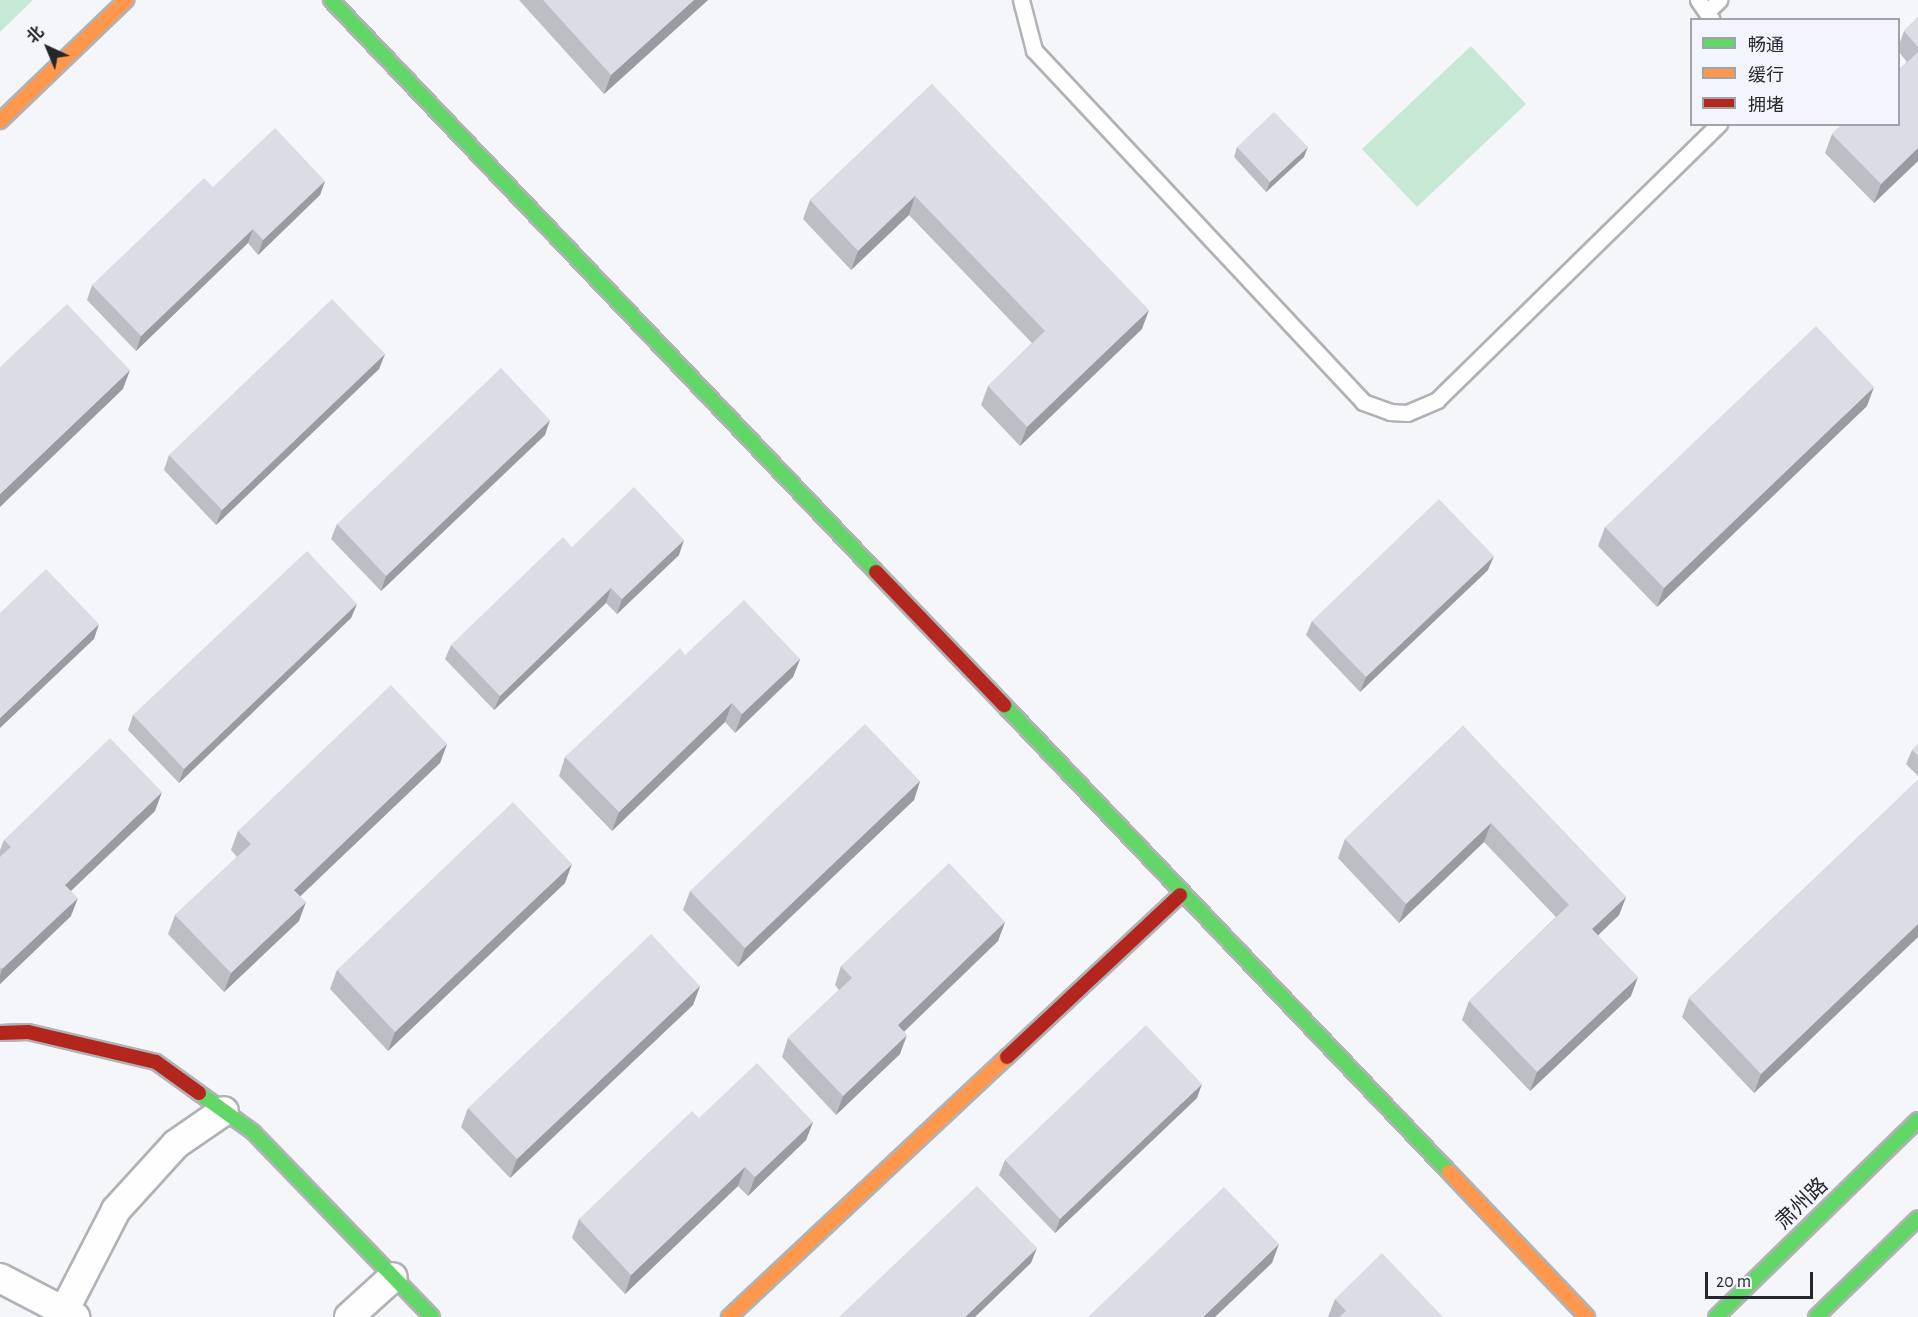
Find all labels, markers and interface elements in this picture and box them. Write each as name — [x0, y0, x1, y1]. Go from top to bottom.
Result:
north arrow — [18, 18, 78, 78]
legend — [1690, 18, 1900, 126]
text: 北 — [24, 24, 47, 46]
text: 畅通 — [1748, 37, 1784, 55]
text: 缓行 — [1748, 67, 1784, 85]
text: 拥堵 — [1748, 97, 1784, 115]
street label: 肃州路 — [1771, 1173, 1833, 1235]
scale bar — [1708, 1260, 1816, 1298]
text: 20 m — [1716, 1273, 1751, 1291]

